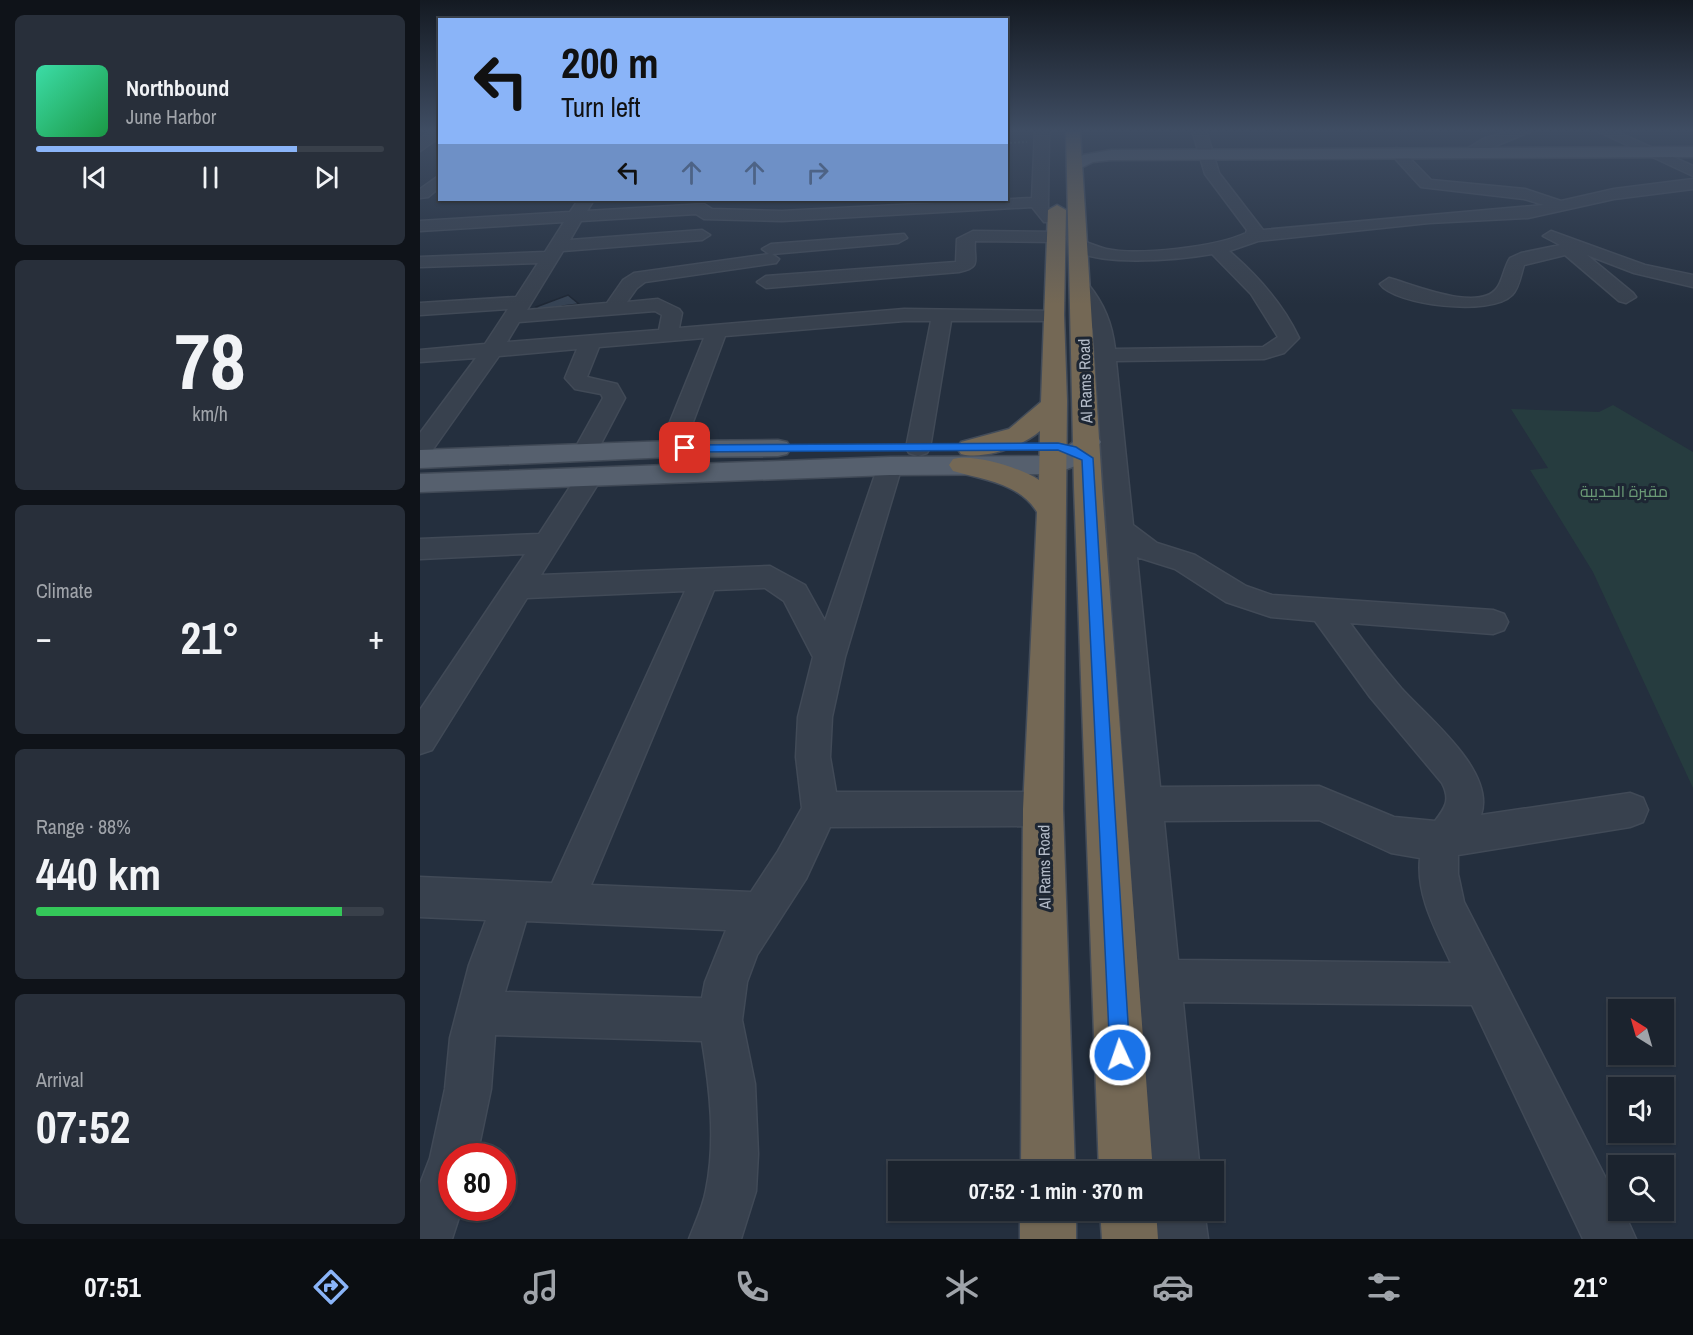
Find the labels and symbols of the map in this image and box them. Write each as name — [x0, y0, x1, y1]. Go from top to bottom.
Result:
street label: Al Rams Road — [1073, 338, 1098, 425]
pin — [659, 422, 710, 473]
park label: مقبرة الحديبة — [1580, 480, 1668, 502]
street label: Al Rams Road — [1032, 825, 1056, 910]
north arrow — [1608, 999, 1674, 1065]
position arrow — [1088, 1023, 1152, 1087]
speed limit sign: 80 — [438, 1143, 516, 1221]

